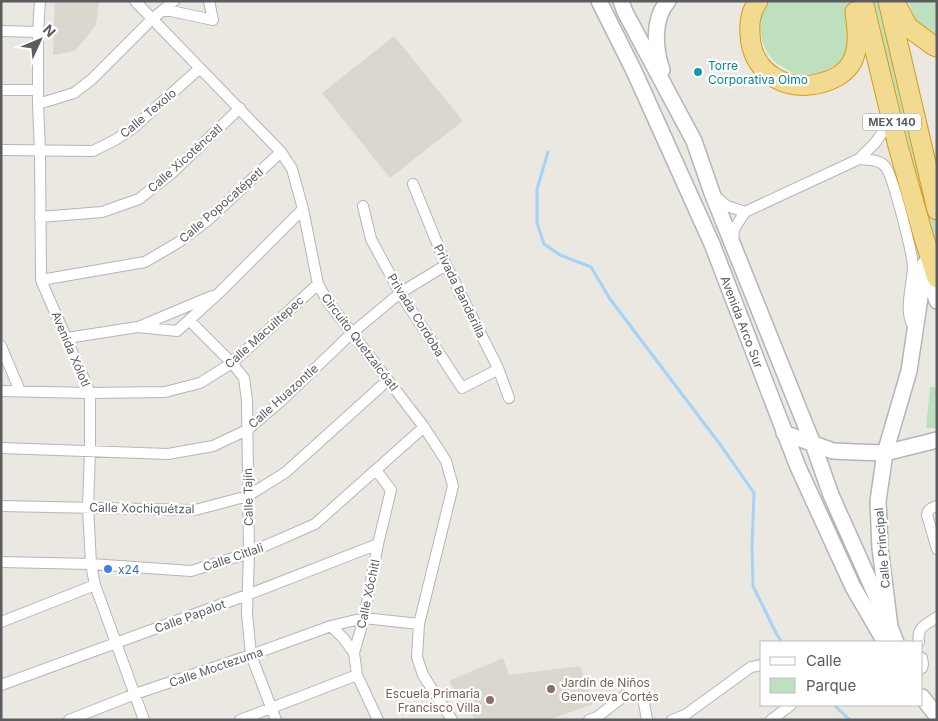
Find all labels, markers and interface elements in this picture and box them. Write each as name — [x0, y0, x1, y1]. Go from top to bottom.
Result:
north arrow — [15, 15, 65, 65]
text: N — [40, 21, 60, 40]
place label: Torre Corporativa Olmo — [708, 58, 808, 87]
marker: Torre Corporativa Olmo — [692, 66, 704, 78]
street label: Calle Texolo — [117, 85, 179, 141]
road number: MEX 140 — [863, 114, 921, 130]
street label: Calle Xicoténcatl — [145, 121, 225, 195]
street label: Calle Popocatépetl — [176, 164, 266, 246]
street label: Privada Banderilla — [431, 242, 489, 340]
street label: Privada Cordoba — [384, 271, 448, 359]
street label: Avenida Arco Sur — [717, 274, 767, 371]
street label: Circuito Quetzalcóatl — [318, 290, 402, 394]
street label: Calle Macuiltepec — [221, 292, 307, 371]
street label: Avenida Xólotl — [48, 309, 94, 389]
street label: Calle Huazontle — [245, 361, 321, 431]
street label: Calle Tajín — [240, 468, 256, 526]
street label: Calle Xochiquétzal — [89, 500, 195, 516]
street label: Calle Principal — [871, 507, 893, 589]
street label: Calle Citlali — [201, 540, 265, 574]
street label: Calle Xóchitl — [353, 558, 383, 630]
place label: x24 — [118, 562, 140, 577]
marker: x24 — [102, 563, 114, 575]
street label: Calle Papalot — [153, 596, 228, 636]
legend — [760, 641, 923, 706]
street label: Calle Moctezuma — [167, 644, 265, 690]
text: Calle — [806, 651, 841, 670]
place label: Jardín de Niños Genoveva Cortés — [561, 675, 659, 704]
text: Parque — [806, 676, 856, 695]
marker: Jardín de Niños Genoveva Cortés — [545, 683, 557, 695]
place label: Escuela Primaria Francisco Villa — [386, 686, 480, 715]
marker: Escuela Primaria Francisco Villa — [484, 694, 496, 706]

